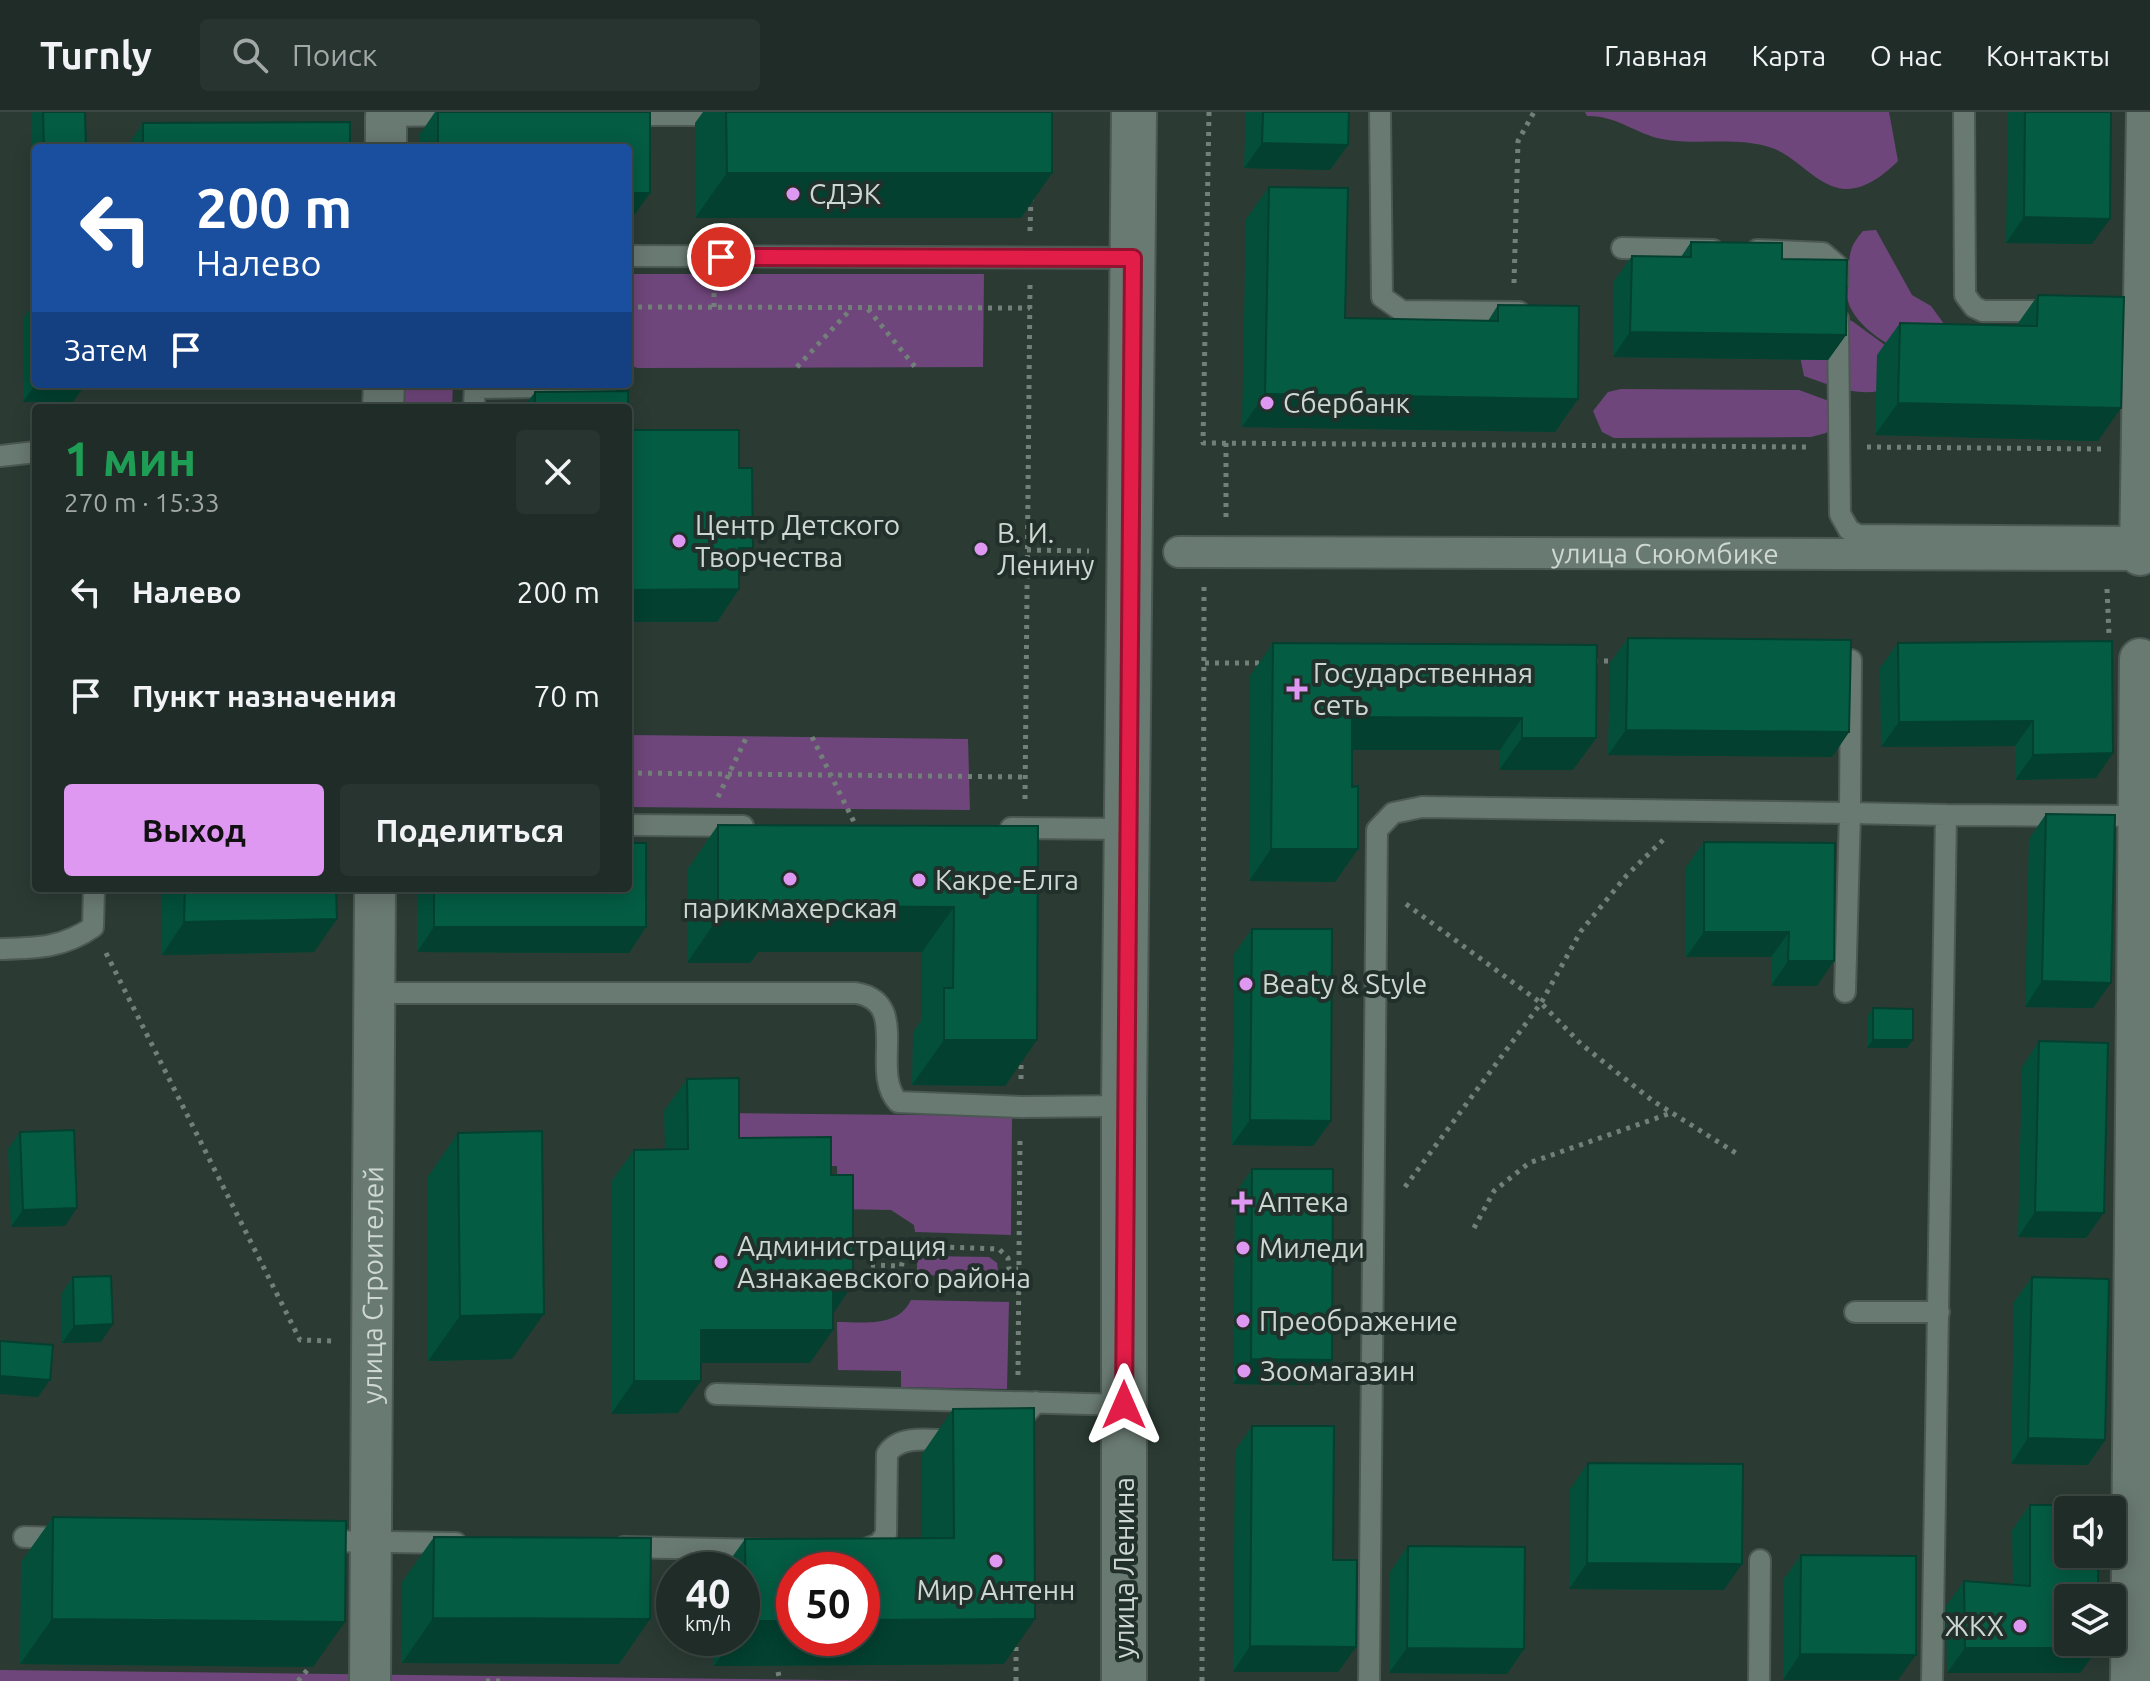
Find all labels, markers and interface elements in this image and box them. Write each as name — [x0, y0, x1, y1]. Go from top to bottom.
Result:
search box — [200, 19, 760, 91]
icon: search — [228, 33, 272, 77]
text: Turnly — [40, 34, 152, 76]
text: Поиск — [292, 38, 377, 72]
text: Главная — [1604, 40, 1707, 71]
text: Карта — [1751, 40, 1826, 71]
text: О нас — [1870, 40, 1942, 71]
text: Контакты — [1986, 40, 2110, 71]
icon: left — [64, 176, 168, 280]
text: 200 m — [196, 176, 352, 239]
place label: СДЭК — [809, 178, 881, 209]
marker: СДЭК — [784, 185, 802, 203]
pin — [687, 223, 755, 291]
icon: arrive — [699, 235, 743, 279]
text: Налево — [196, 242, 321, 283]
icon: arrive — [164, 328, 208, 372]
text: Затем — [64, 333, 148, 367]
place label: Сбербанк — [1283, 387, 1410, 418]
marker: Сбербанк — [1258, 394, 1276, 412]
button: close — [516, 430, 600, 514]
text: 1 мин — [64, 431, 196, 485]
text: 270 m · 15:33 — [64, 488, 220, 517]
place label: Центр Детского Творчества — [695, 509, 900, 572]
place label: В. И. Ленину — [997, 517, 1095, 580]
marker: Центр Детского Творчества — [670, 532, 688, 550]
street label: улица Сююмбике — [1551, 537, 1779, 569]
marker: В. И. Ленину — [972, 540, 990, 558]
icon: left — [64, 570, 108, 614]
text: Налево — [132, 575, 242, 609]
text: 200 m — [516, 575, 600, 609]
place label: Государственная сеть — [1313, 657, 1533, 720]
icon: arrive — [64, 674, 108, 718]
text: Пункт назначения — [132, 679, 397, 713]
text: 70 m — [533, 679, 600, 713]
marker: Государственная сеть — [1288, 680, 1306, 698]
button: Выход — [64, 784, 324, 876]
button: Поделиться — [340, 784, 600, 876]
place label: Какре-Елга — [935, 864, 1079, 895]
marker: парикмахерская — [781, 870, 799, 888]
marker: Какре-Елга — [910, 871, 928, 889]
place label: парикмахерская — [682, 892, 898, 923]
place label: Beaty & Style — [1262, 968, 1427, 999]
marker: Beaty & Style — [1237, 975, 1255, 993]
street label: улица Строителей — [356, 1166, 388, 1404]
place label: Аптека — [1258, 1186, 1349, 1217]
marker: Аптека — [1233, 1193, 1251, 1211]
place label: Администрация Азнакаевского района — [737, 1230, 1031, 1293]
place label: Миледи — [1259, 1232, 1365, 1263]
marker: Миледи — [1234, 1239, 1252, 1257]
marker: Администрация Азнакаевского района — [712, 1253, 730, 1271]
place label: Преображение — [1259, 1305, 1458, 1336]
marker: Преображение — [1234, 1312, 1252, 1330]
place label: Зоомагазин — [1260, 1355, 1415, 1386]
marker: Зоомагазин — [1235, 1362, 1253, 1380]
position arrow — [1082, 1363, 1166, 1447]
street label: улица Ленина — [1108, 1477, 1139, 1659]
map controls — [2054, 1496, 2126, 1656]
button: sound — [2054, 1496, 2126, 1568]
speed limit sign: 50 — [776, 1552, 880, 1656]
marker: Мир Антенн — [987, 1552, 1005, 1570]
text: 40 — [685, 1571, 731, 1616]
place label: Мир Антенн — [917, 1574, 1075, 1605]
button: layers — [2054, 1584, 2126, 1656]
place label: ЖКХ — [1945, 1610, 2004, 1641]
text: km/h — [685, 1612, 731, 1635]
marker: ЖКХ — [2011, 1617, 2029, 1635]

